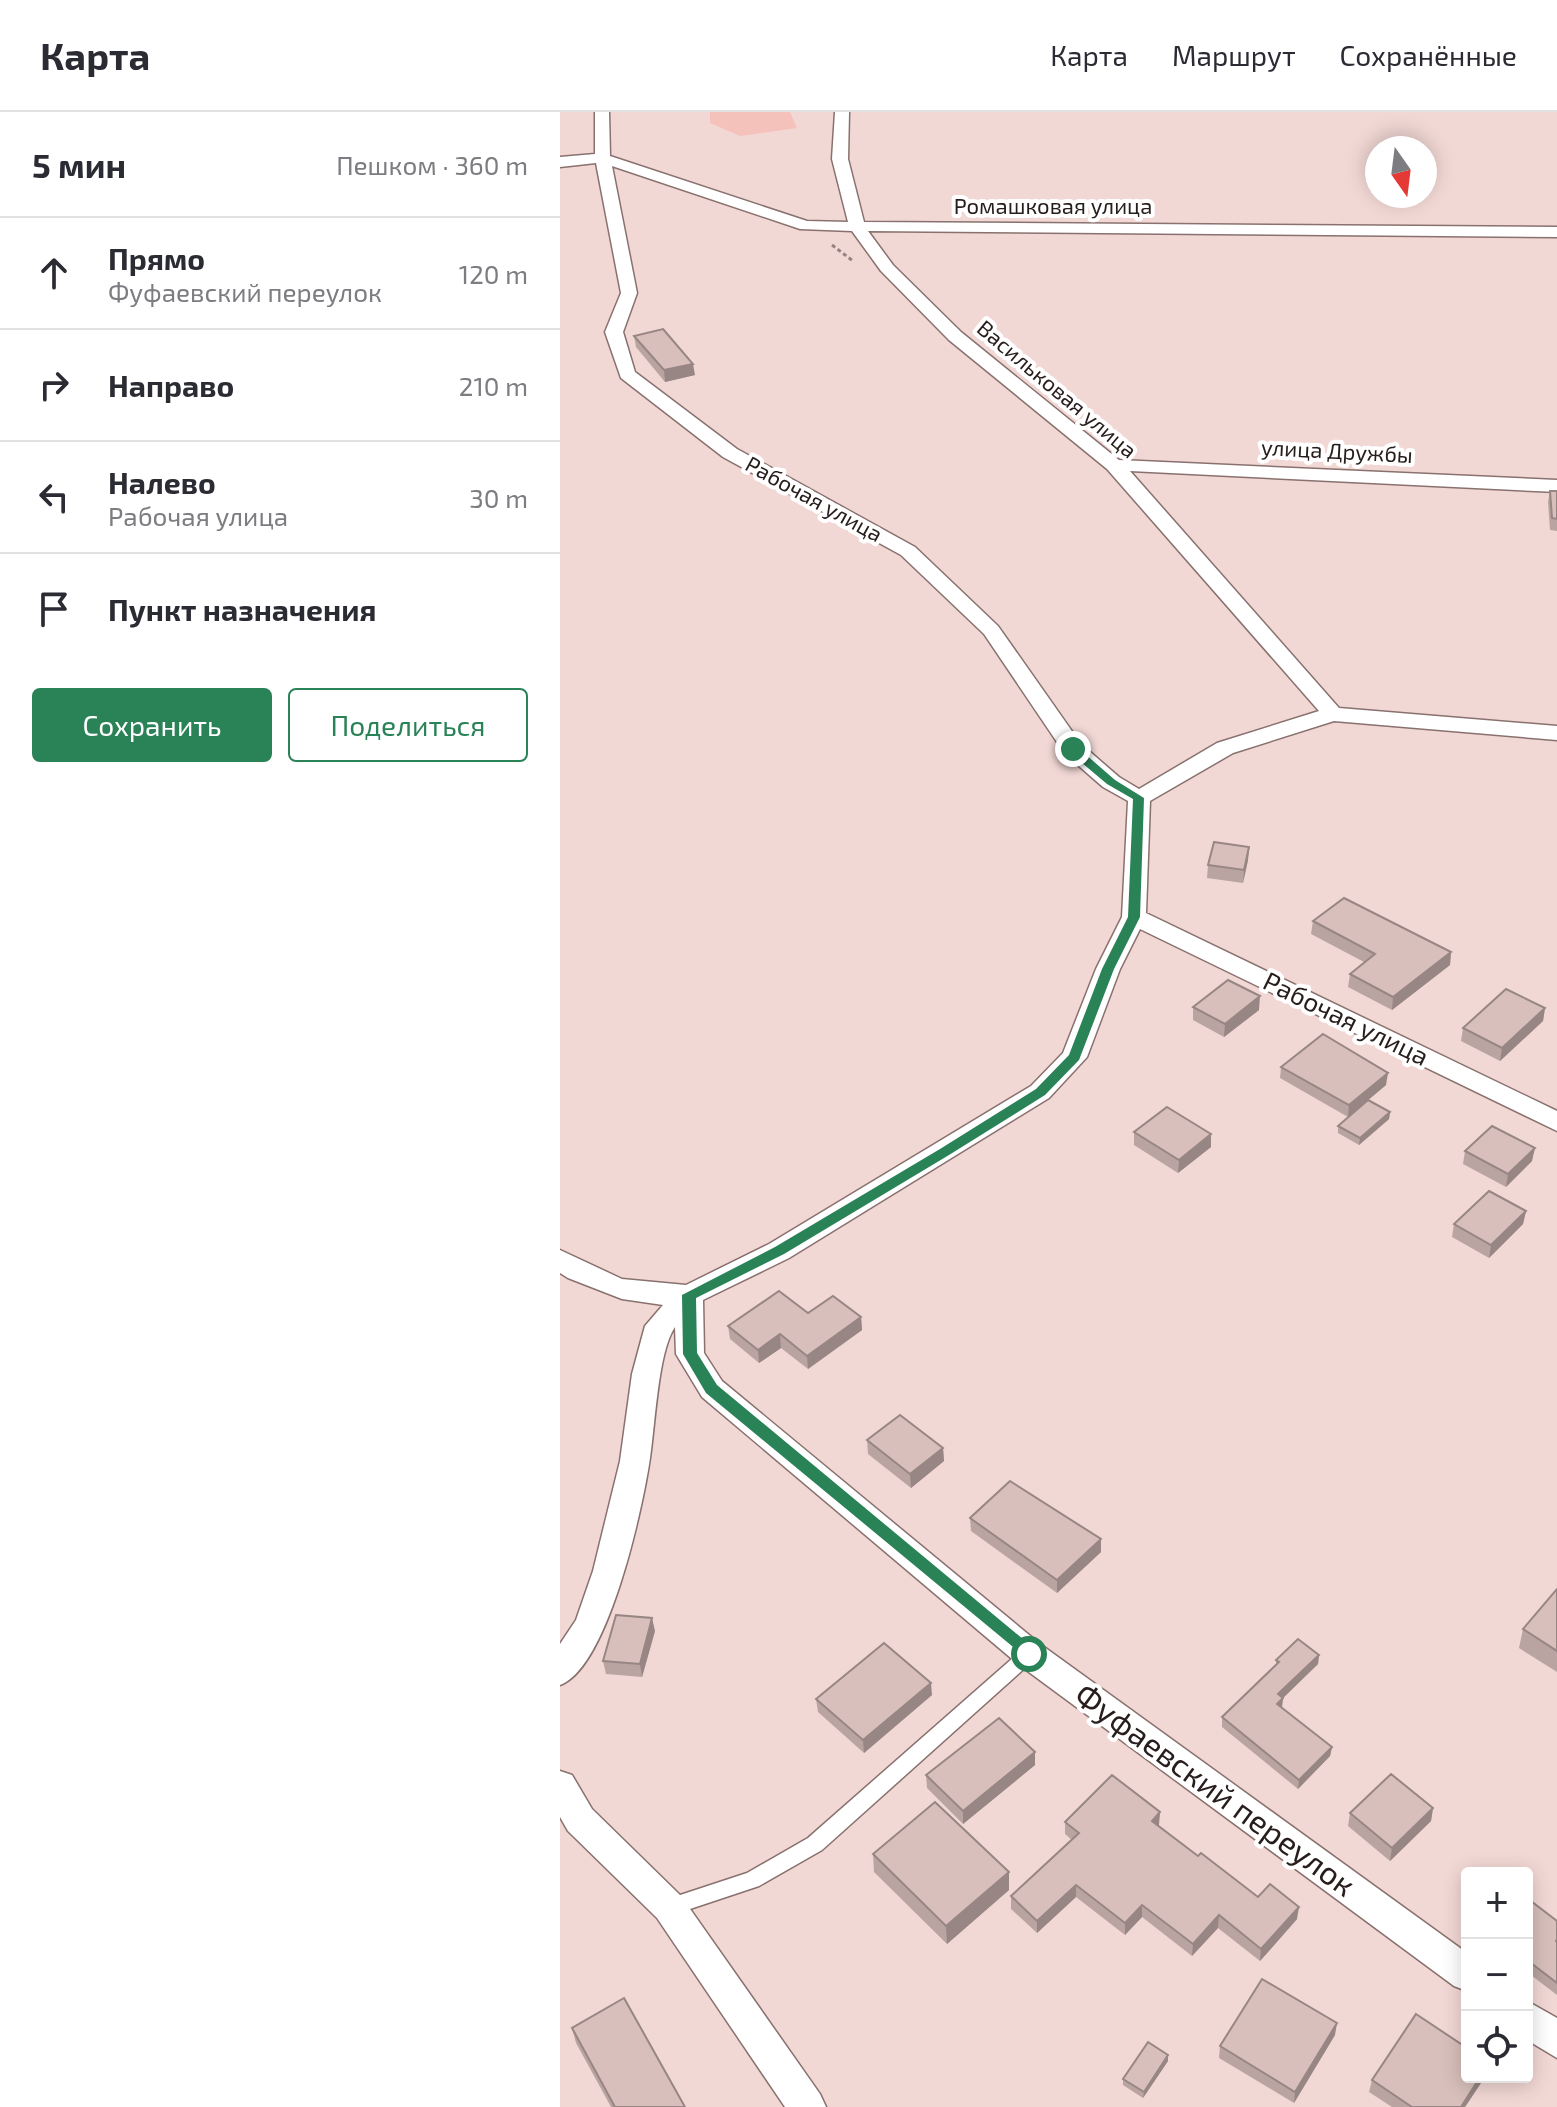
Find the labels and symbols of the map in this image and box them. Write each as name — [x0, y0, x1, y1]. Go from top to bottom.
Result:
north arrow — [1365, 136, 1437, 208]
street label: Ромашковая улица — [954, 192, 1152, 219]
street label: Васильковая улица — [972, 314, 1143, 463]
street label: улица Дружбы — [1260, 433, 1414, 468]
street label: Рабочая улица — [741, 450, 887, 547]
route end — [1055, 731, 1091, 767]
street label: Рабочая улица — [1258, 964, 1434, 1072]
route start — [1011, 1636, 1047, 1672]
street label: Фуфаевский переулок — [1068, 1674, 1364, 1904]

